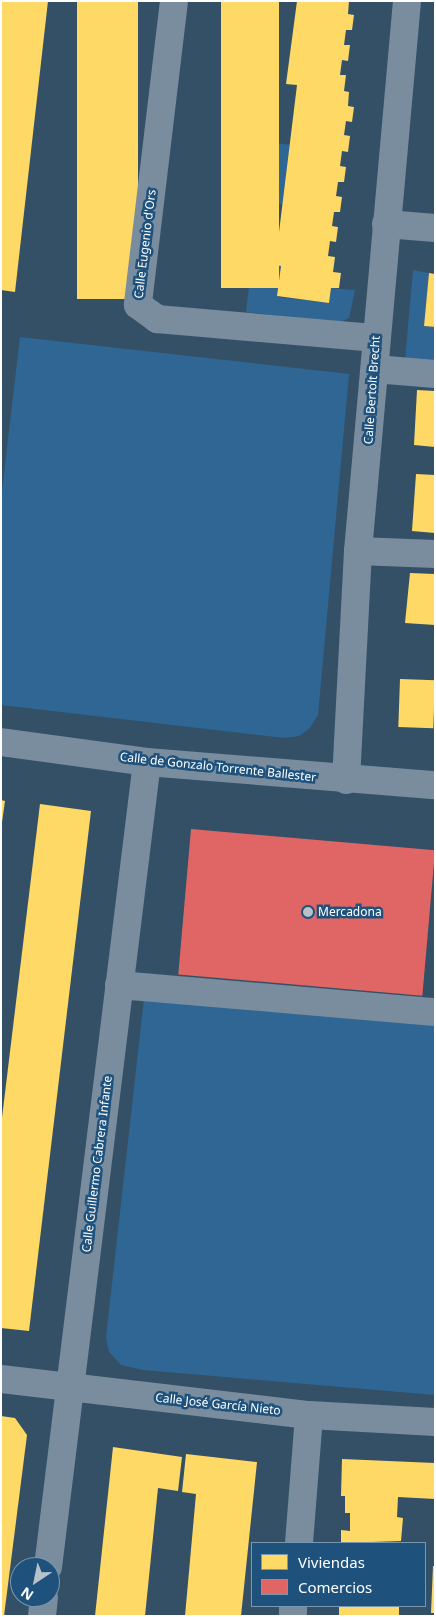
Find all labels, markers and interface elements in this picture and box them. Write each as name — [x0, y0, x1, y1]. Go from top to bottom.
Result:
street label: Calle Eugenio d'Ors — [131, 189, 159, 299]
street label: Calle Bertolt Brecht — [361, 335, 383, 445]
street label: Calle de Gonzalo Torrente Ballester — [119, 750, 317, 784]
place label: Mercadona — [318, 905, 382, 919]
marker: Mercadona — [302, 906, 314, 918]
street label: Calle Guillermo Cabrera Infante — [79, 1075, 115, 1253]
street label: Calle José García Nieto — [155, 1390, 281, 1418]
legend — [251, 1542, 426, 1607]
text: Viviendas — [298, 1552, 365, 1572]
north arrow — [10, 1557, 60, 1607]
text: Comercios — [298, 1577, 372, 1597]
text: N — [17, 1583, 37, 1605]

